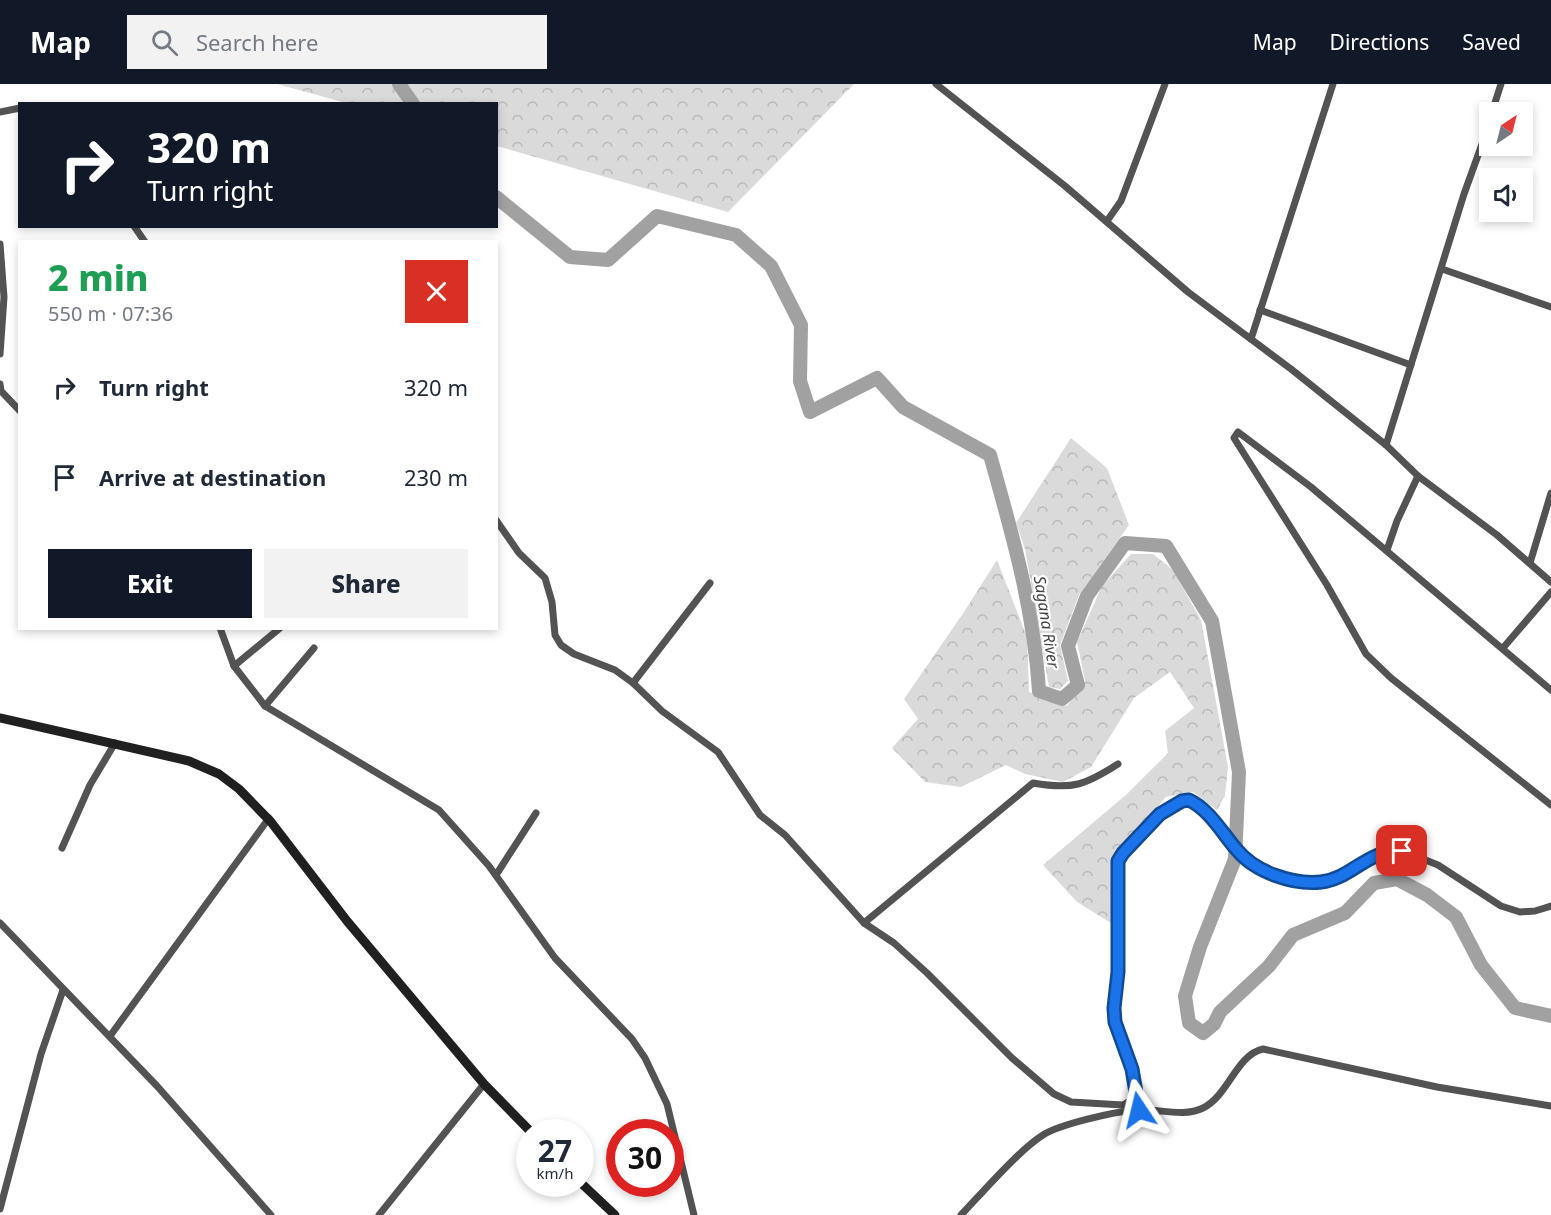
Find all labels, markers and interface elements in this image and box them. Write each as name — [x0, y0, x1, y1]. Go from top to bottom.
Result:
search box — [127, 15, 547, 69]
text: Map — [30, 23, 91, 61]
icon: search — [148, 26, 181, 59]
text: Search here — [196, 27, 318, 57]
text: Map — [1253, 28, 1297, 56]
text: Directions — [1330, 28, 1429, 56]
text: Saved — [1462, 28, 1521, 56]
north arrow — [1479, 102, 1533, 156]
map controls — [1479, 102, 1533, 222]
text: 320 m — [147, 118, 271, 175]
icon: right — [48, 126, 126, 204]
button: sound — [1479, 168, 1533, 222]
text: Turn right — [147, 172, 273, 209]
text: 2 min — [48, 253, 149, 302]
button: close — [405, 260, 468, 323]
text: 550 m · 07:36 — [48, 300, 173, 327]
icon: right — [48, 371, 81, 404]
text: Turn right — [99, 372, 209, 402]
text: 320 m — [404, 372, 468, 402]
icon: arrive — [48, 461, 81, 494]
text: Arrive at destination — [99, 462, 326, 492]
text: 230 m — [404, 462, 468, 492]
button: Exit — [48, 549, 252, 618]
button: Share — [264, 549, 468, 618]
water label: Sagana River — [1029, 574, 1065, 670]
pin — [1376, 825, 1427, 876]
icon: arrive — [1385, 834, 1418, 867]
position arrow — [1107, 1078, 1171, 1142]
speed limit sign: 30 — [606, 1119, 684, 1197]
text: 27 — [538, 1130, 572, 1171]
text: km/h — [537, 1163, 573, 1183]

